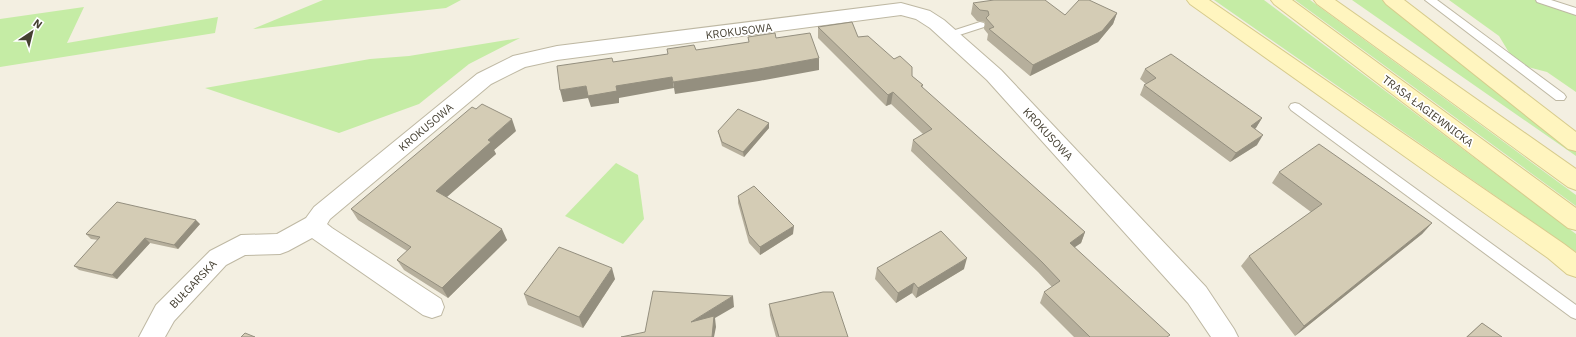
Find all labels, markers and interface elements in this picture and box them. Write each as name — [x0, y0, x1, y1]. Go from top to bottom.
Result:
north arrow — [12, 12, 52, 52]
text: N — [30, 16, 45, 32]
street label: KROKUSOWA — [705, 20, 773, 42]
street label: TRASA ŁAGIEWNICKA — [1380, 72, 1476, 150]
street label: KROKUSOWA — [396, 100, 456, 154]
street label: KROKUSOWA — [1020, 105, 1076, 163]
street label: BUŁGARSKA — [166, 257, 220, 311]

